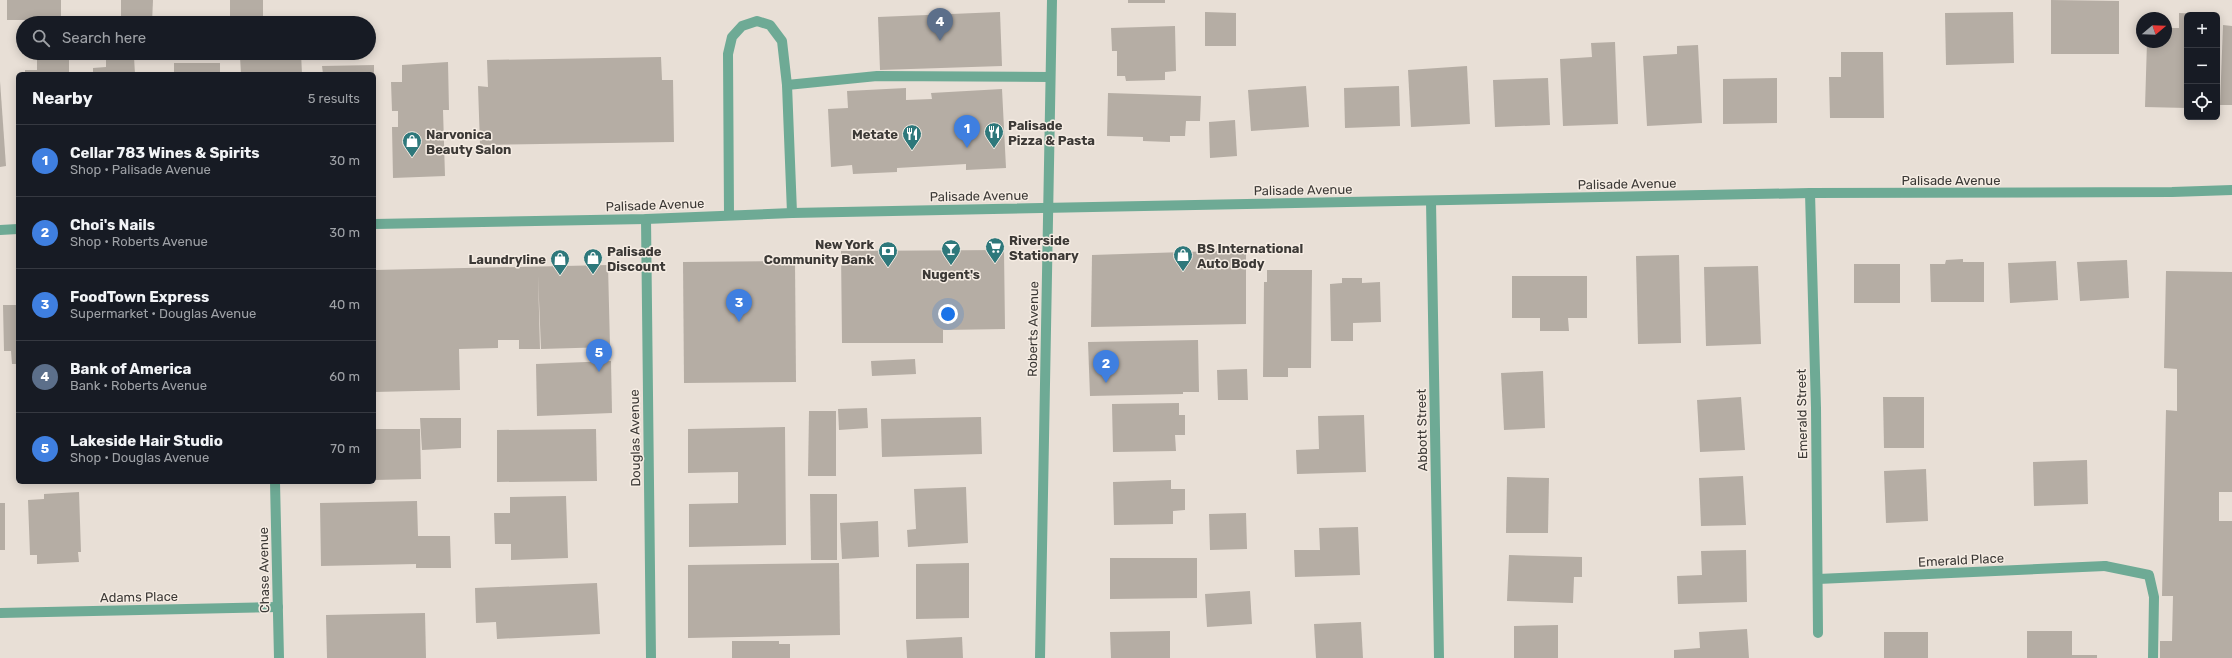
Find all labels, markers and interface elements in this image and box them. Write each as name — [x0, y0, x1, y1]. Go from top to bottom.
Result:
pin: 4 — [927, 8, 953, 41]
north arrow — [2136, 12, 2172, 48]
map controls — [2184, 12, 2220, 120]
button: + — [2184, 12, 2220, 48]
search box — [16, 16, 376, 60]
icon: search — [30, 27, 52, 49]
text: Search here — [62, 29, 146, 47]
button: − — [2184, 48, 2220, 84]
button: locate — [2184, 84, 2220, 120]
text: Nearby — [32, 88, 93, 108]
text: 5 results — [308, 91, 360, 106]
pin: 1 — [954, 115, 980, 148]
place label: Palisade Pizza & Pasta — [1008, 118, 1095, 148]
restaurant icon: Palisade Pizza & Pasta — [983, 121, 1005, 149]
restaurant icon: Metate — [901, 123, 923, 151]
place label: Narvonica Beauty Salon — [426, 127, 511, 157]
place label: Metate — [852, 127, 898, 142]
shop icon: Narvonica Beauty Salon — [401, 130, 423, 158]
text: Cellar 783 Wines & Spirits — [70, 144, 260, 162]
text: 1 — [42, 153, 48, 168]
text: 30 m — [329, 153, 360, 168]
text: Shop · Palisade Avenue — [70, 162, 211, 177]
street label: Palisade Avenue — [1902, 173, 2000, 188]
street label: Palisade Avenue — [1577, 176, 1677, 192]
street label: Palisade Avenue — [1253, 182, 1353, 198]
street label: Palisade Avenue — [929, 188, 1029, 204]
street label: Palisade Avenue — [605, 196, 705, 214]
text: Choi's Nails — [70, 216, 155, 234]
text: 2 — [41, 225, 49, 240]
text: 30 m — [329, 225, 360, 240]
place label: Riverside Stationary — [1009, 233, 1079, 263]
text: Shop · Roberts Avenue — [70, 234, 208, 249]
supermarket icon: Riverside Stationary — [984, 236, 1006, 264]
place label: New York Community Bank — [764, 237, 874, 267]
bar icon: Nugent's — [940, 238, 962, 266]
bank icon: New York Community Bank — [877, 240, 899, 268]
place label: BS International Auto Body — [1197, 241, 1303, 271]
place label: Palisade Discount — [607, 244, 666, 274]
shop icon: BS International Auto Body — [1172, 244, 1194, 272]
shop icon: Palisade Discount — [582, 247, 604, 275]
shop icon: Laundryline — [549, 248, 571, 276]
place label: Laundryline — [468, 252, 546, 267]
place label: Nugent's — [922, 267, 980, 282]
street label: Roberts Avenue — [1025, 281, 1041, 377]
text: FoodTown Express — [70, 288, 209, 306]
pin: 3 — [726, 289, 752, 322]
text: 3 — [41, 297, 49, 312]
text: 40 m — [329, 297, 360, 312]
your location — [938, 304, 958, 324]
text: Supermarket · Douglas Avenue — [70, 306, 256, 321]
pin: 5 — [586, 339, 612, 372]
pin: 2 — [1093, 350, 1119, 383]
text: Bank of America — [70, 360, 191, 378]
text: 4 — [41, 369, 49, 384]
text: 60 m — [329, 369, 360, 384]
street label: Emerald Street — [1794, 369, 1810, 459]
text: Bank · Roberts Avenue — [70, 378, 207, 393]
street label: Douglas Avenue — [627, 389, 644, 487]
street label: Abbott Street — [1414, 389, 1430, 471]
text: Lakeside Hair Studio — [70, 432, 223, 450]
text: 5 — [41, 441, 49, 456]
text: 70 m — [330, 441, 360, 456]
text: Shop · Douglas Avenue — [70, 450, 209, 465]
street label: Chase Avenue — [256, 527, 272, 613]
street label: Emerald Place — [1918, 550, 2004, 570]
street label: Adams Place — [100, 589, 178, 605]

